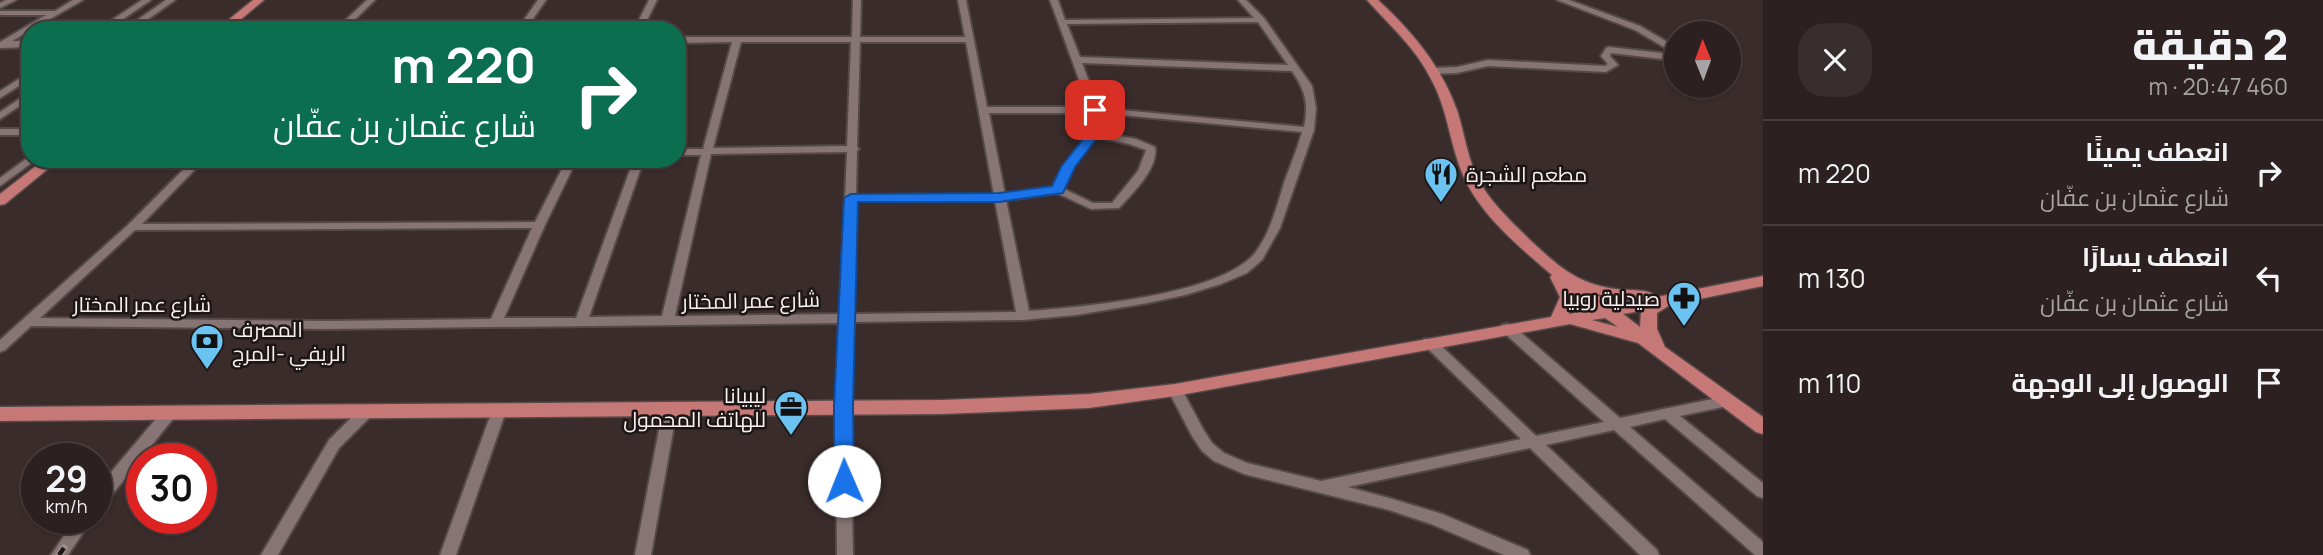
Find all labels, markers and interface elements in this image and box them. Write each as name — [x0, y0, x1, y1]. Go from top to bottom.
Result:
text: 2 دقيقة — [2132, 15, 2288, 73]
north arrow — [1664, 21, 1741, 98]
map controls — [1664, 21, 1741, 98]
button: close — [1798, 23, 1872, 97]
text: 220 m — [392, 31, 536, 98]
icon: right — [560, 49, 651, 140]
text: 460 m · 20:47 — [2148, 70, 2288, 102]
pin — [1065, 80, 1125, 140]
icon: arrive — [1076, 91, 1114, 129]
text: شارع عثمان بن عفّان — [273, 103, 536, 147]
text: انعطف يمينًا — [2085, 133, 2229, 169]
icon: right — [2250, 154, 2288, 192]
restaurant icon: مطعم الشجرة — [1422, 155, 1460, 204]
text: 220 m — [1798, 155, 1871, 191]
place label: مطعم الشجرة — [1466, 160, 1587, 189]
text: شارع عثمان بن عفّان — [2040, 181, 2229, 213]
text: انعطف يسارًا — [2082, 238, 2229, 274]
icon: left — [2250, 259, 2288, 297]
text: 130 m — [1798, 260, 1866, 296]
pharmacy icon: صيدلية روبيا — [1665, 279, 1703, 328]
place label: صيدلية روبيا — [1562, 284, 1660, 312]
street label: شارع عمر المختار — [681, 285, 820, 316]
text: شارع عثمان بن عفّان — [2040, 286, 2229, 318]
street label: شارع عمر المختار — [72, 290, 211, 319]
place label: المصرف الريفي -المرج — [232, 315, 346, 370]
bank icon: المصرف الريفي -المرج — [188, 322, 226, 371]
text: الوصول إلى الوجهة — [2011, 364, 2229, 400]
icon: arrive — [2250, 364, 2288, 402]
text: 110 m — [1798, 365, 1861, 401]
place label: ليبيانا للهاتف المحمول — [623, 381, 766, 433]
office icon: ليبيانا للهاتف المحمول — [772, 388, 810, 437]
speed limit sign: 30 — [126, 443, 217, 534]
position arrow — [807, 444, 881, 518]
text: 29 — [45, 455, 88, 503]
text: km/h — [46, 494, 87, 518]

